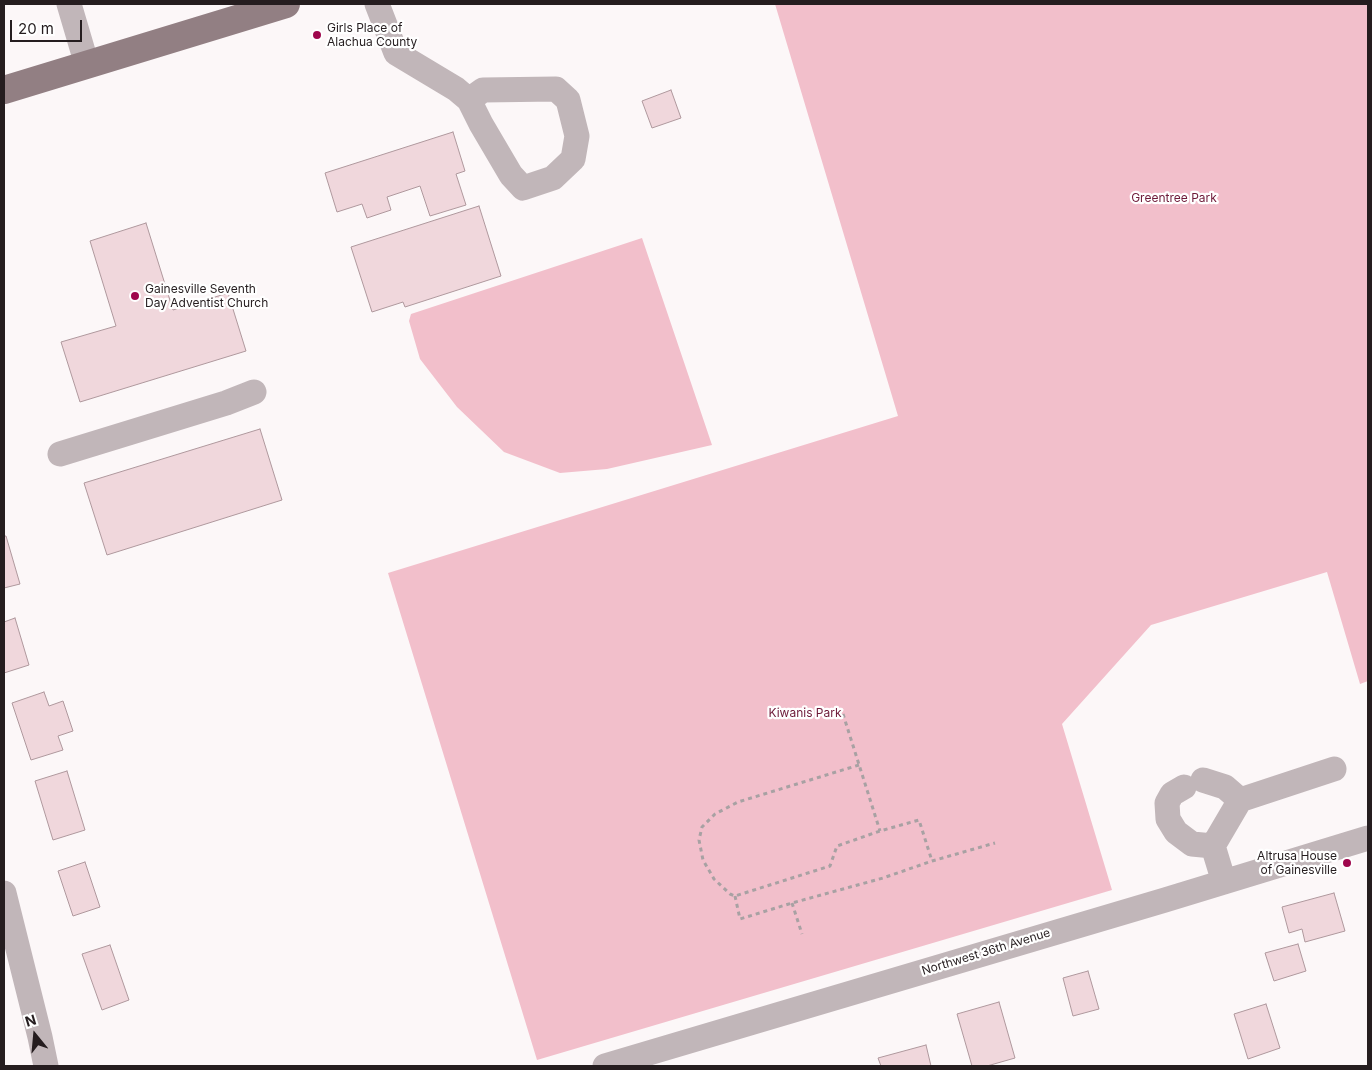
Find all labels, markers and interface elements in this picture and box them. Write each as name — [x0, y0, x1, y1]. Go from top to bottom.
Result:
scale bar — [12, 10, 85, 42]
text: 20 m — [18, 19, 54, 38]
place label: Girls Place of Alachua County — [327, 21, 417, 49]
marker: Girls Place of Alachua County — [311, 29, 323, 41]
park label: Greentree Park — [1131, 191, 1217, 205]
place label: Gainesville Seventh Day Adventist Church — [145, 282, 268, 310]
marker: Gainesville Seventh Day Adventist Church — [129, 290, 141, 302]
park label: Kiwanis Park — [768, 706, 842, 720]
place label: Altrusa House of Gainesville — [1257, 849, 1337, 877]
marker: Altrusa House of Gainesville — [1341, 857, 1353, 869]
street label: Northwest 36th Avenue — [920, 926, 1052, 978]
north arrow — [10, 1010, 60, 1060]
text: N — [23, 1010, 38, 1030]

